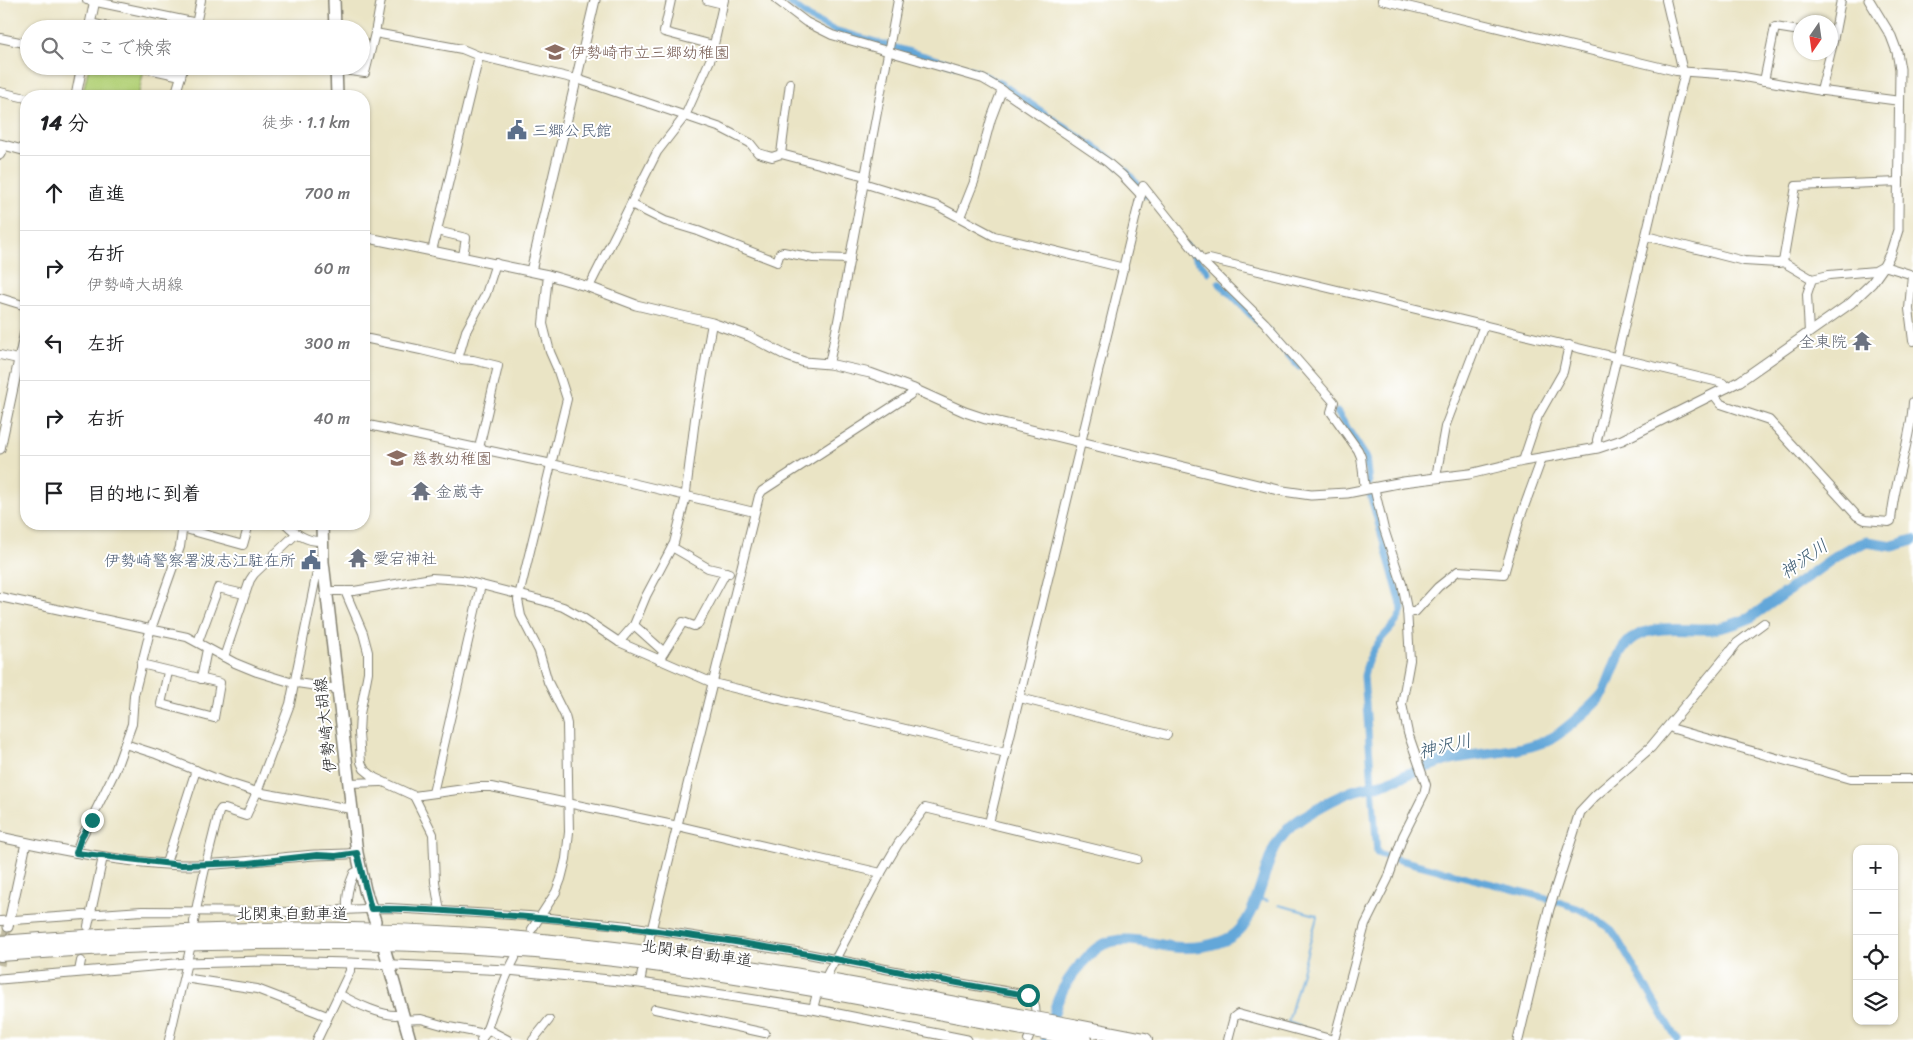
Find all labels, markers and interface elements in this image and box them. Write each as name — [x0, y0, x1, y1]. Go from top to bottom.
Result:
north arrow — [1793, 15, 1838, 60]
search box — [20, 20, 370, 75]
text: ここで検索 — [78, 31, 173, 64]
icon: search — [38, 34, 66, 62]
place label: 伊勢崎市立三郷幼稚園 — [570, 38, 730, 67]
school or university icon: 伊勢崎市立三郷幼稚園 — [544, 41, 566, 63]
text: 14 分 — [40, 104, 89, 142]
text: 徒歩 · 1.1 km — [262, 108, 350, 137]
place label: 三郷公民館 — [532, 116, 612, 145]
public building icon: 三郷公民館 — [506, 119, 528, 141]
text: 直進 — [87, 177, 125, 210]
icon: ahead — [40, 179, 68, 207]
text: 700 m — [304, 179, 350, 208]
text: 右折 — [87, 237, 125, 270]
icon: right — [40, 254, 68, 282]
text: 60 m — [314, 254, 350, 283]
text: 伊勢崎大胡線 — [87, 270, 183, 299]
text: 左折 — [87, 327, 125, 360]
place label: 全東院 — [1799, 327, 1847, 356]
icon: left — [40, 329, 68, 357]
text: 300 m — [305, 329, 350, 358]
temple icon: 全東院 — [1851, 330, 1873, 352]
text: 右折 — [87, 402, 125, 435]
icon: right — [40, 404, 68, 432]
text: 40 m — [313, 404, 350, 433]
place label: 慈教幼稚園 — [412, 444, 492, 473]
school or university icon: 慈教幼稚園 — [386, 447, 408, 469]
text: 目的地に到着 — [87, 477, 201, 510]
place label: 金蔵寺 — [436, 477, 484, 506]
icon: arrive — [40, 479, 68, 507]
temple icon: 金蔵寺 — [410, 480, 432, 502]
water label: 神沢川 — [1773, 530, 1835, 588]
place label: 愛宕神社 — [373, 544, 437, 573]
place label: 伊勢崎警察署波志江駐在所 — [104, 546, 296, 575]
temple icon: 愛宕神社 — [347, 547, 369, 569]
public building icon: 伊勢崎警察署波志江駐在所 — [300, 549, 322, 571]
street label: 伊勢崎大胡線 — [306, 676, 344, 774]
water label: 神沢川 — [1415, 724, 1475, 768]
route end — [81, 809, 104, 832]
map controls — [1853, 845, 1898, 1025]
button: + — [1853, 845, 1898, 890]
button: − — [1853, 890, 1898, 935]
street label: 北関東自動車道 — [236, 899, 348, 928]
street label: 北関東自動車道 — [640, 931, 754, 975]
button: locate — [1853, 935, 1898, 980]
button: layers — [1853, 980, 1898, 1025]
route start — [1017, 984, 1040, 1007]

